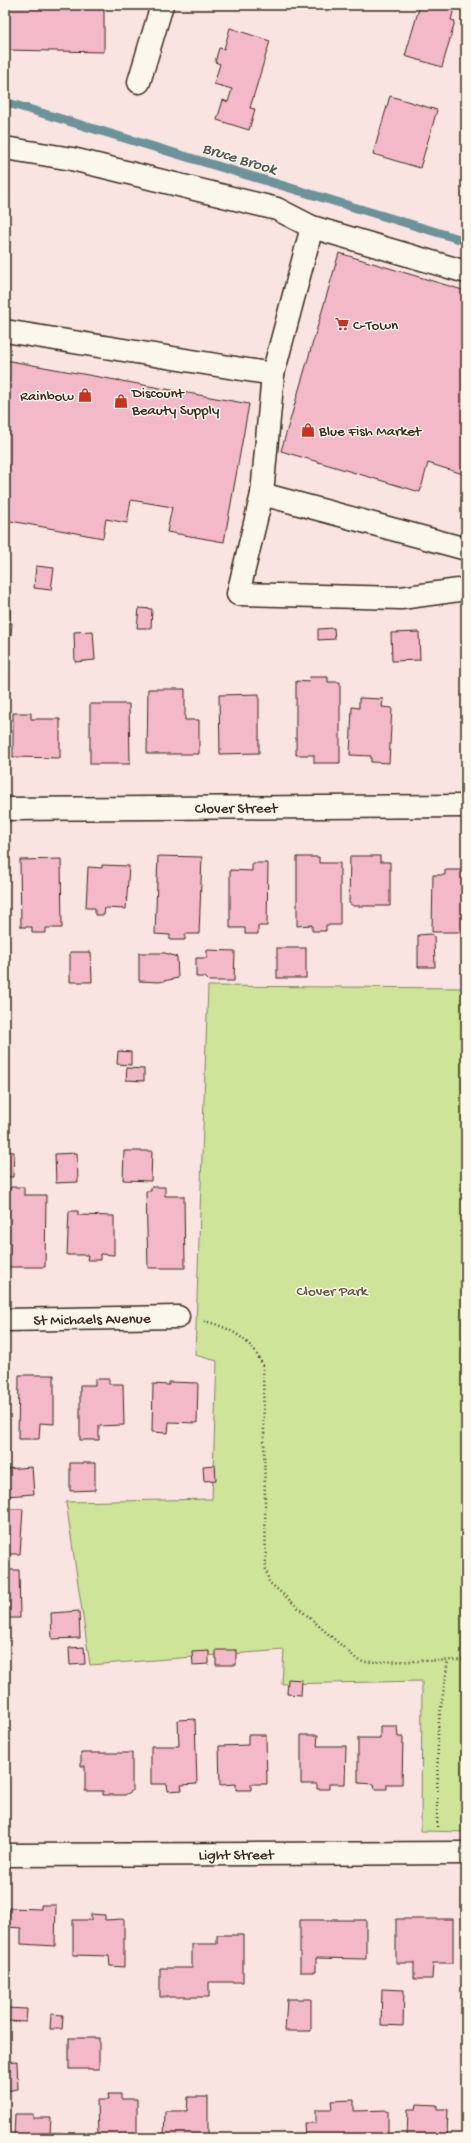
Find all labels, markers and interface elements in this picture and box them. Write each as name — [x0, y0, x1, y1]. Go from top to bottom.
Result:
water label: Bruce Brook — [200, 140, 280, 181]
supermarket icon: C-Town — [334, 316, 350, 332]
place label: C-Town — [353, 317, 398, 335]
place label: Discount Beauty Supply — [131, 385, 220, 420]
shop icon: Rainbow — [77, 387, 93, 403]
place label: Rainbow — [20, 388, 74, 406]
shop icon: Discount Beauty Supply — [113, 393, 129, 409]
shop icon: Blue Fish Market — [300, 422, 316, 438]
place label: Blue Fish Market — [318, 423, 423, 441]
street label: Clover Street — [195, 800, 279, 819]
park label: Clover Park — [296, 1283, 369, 1301]
street label: St Michaels Avenue — [33, 1310, 151, 1331]
street label: Light Street — [198, 1847, 275, 1865]

